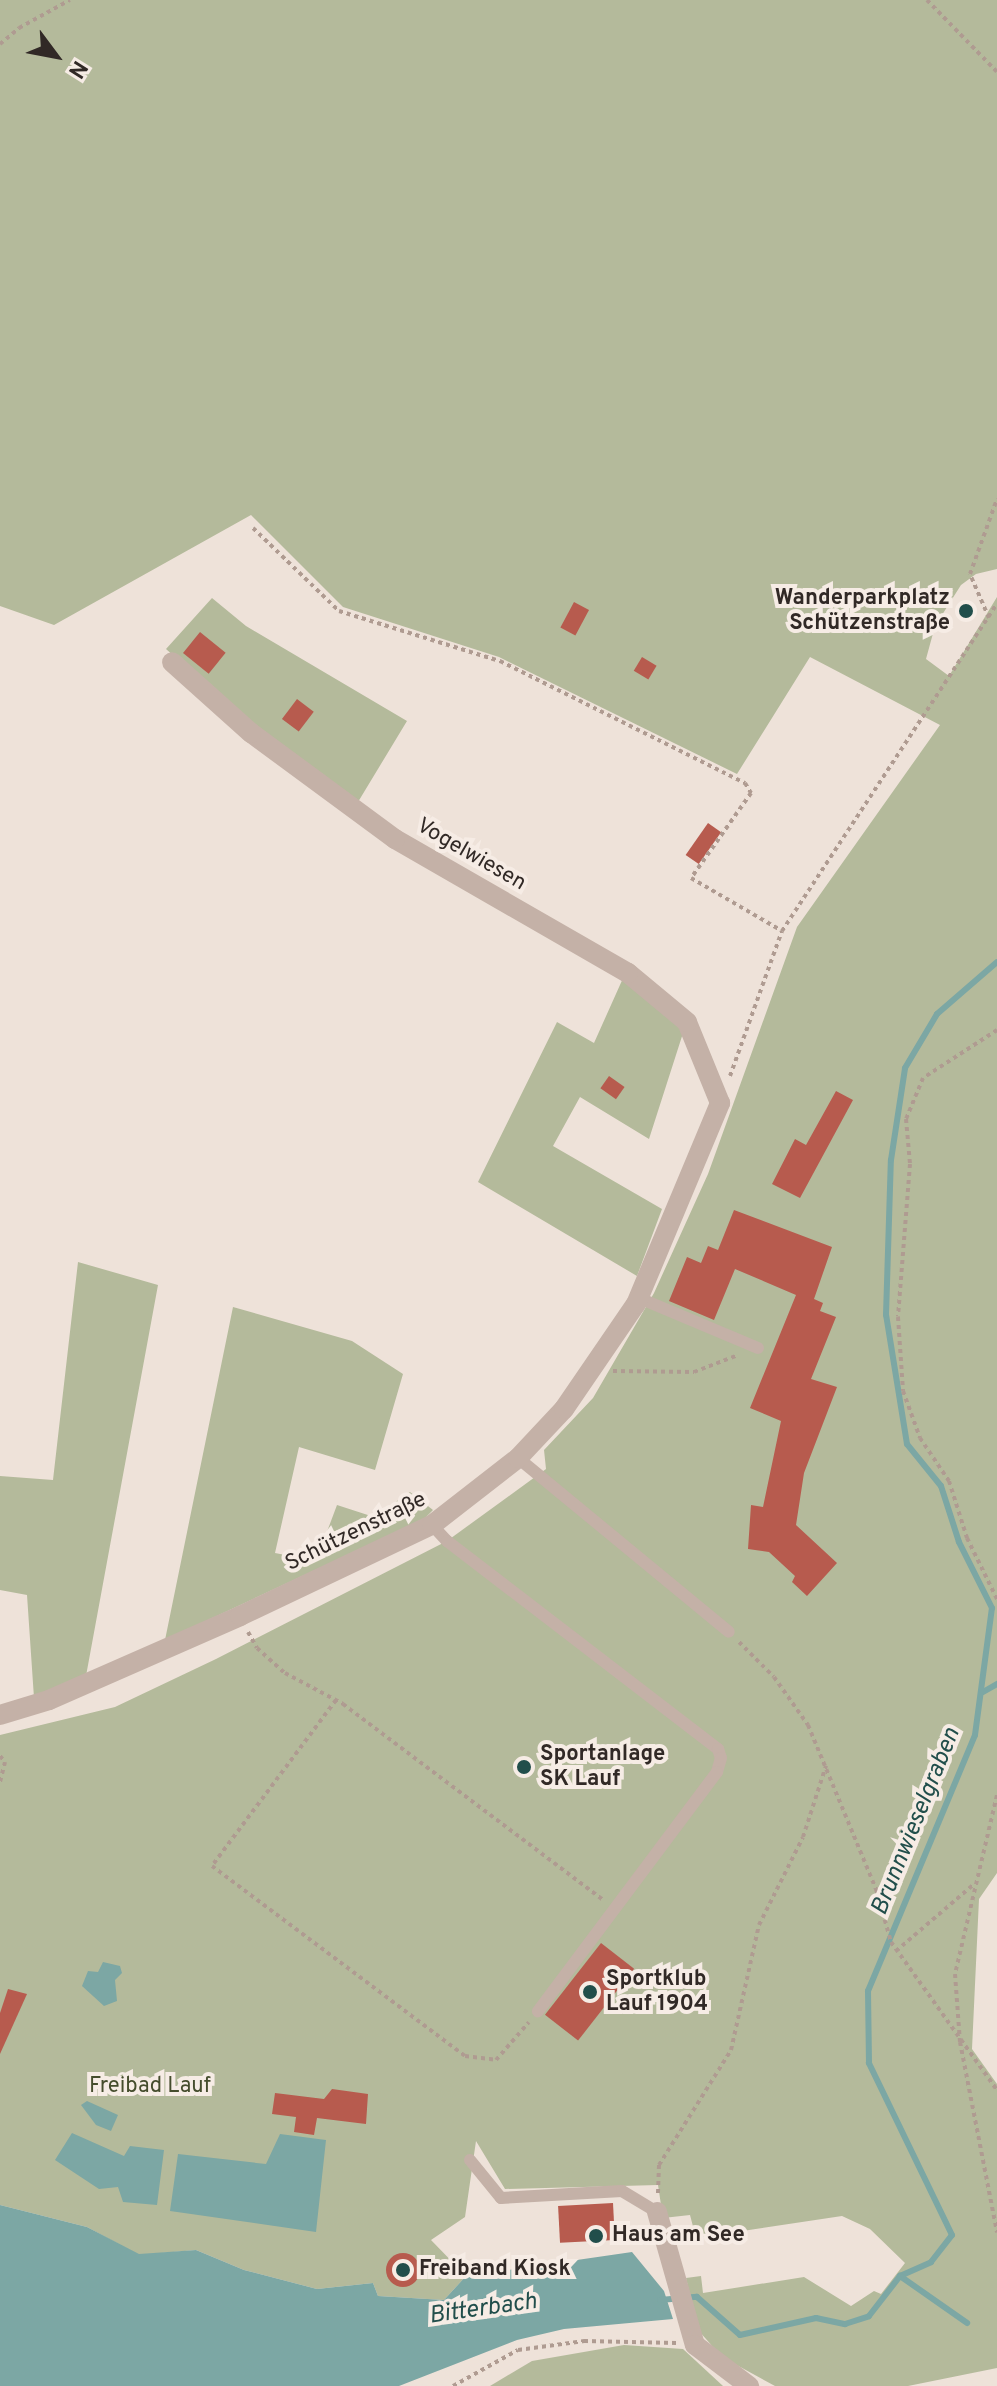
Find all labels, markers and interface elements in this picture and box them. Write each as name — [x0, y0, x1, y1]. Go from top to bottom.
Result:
north arrow — [16, 16, 96, 96]
text: N — [61, 55, 92, 83]
place label: Wanderparkplatz Schützenstraße — [775, 585, 950, 636]
marker: Wanderparkplatz Schützenstraße — [957, 602, 975, 620]
street label: Vogelwiesen — [411, 813, 531, 897]
street label: Schützenstraße — [281, 1487, 431, 1577]
water label: Brunnwieselgraben — [866, 1724, 968, 1920]
place label: Sportanlage SK Lauf — [540, 1741, 665, 1792]
marker: Sportanlage SK Lauf — [515, 1758, 533, 1776]
place label: Sportklub Lauf 1904 — [606, 1966, 708, 2018]
marker: Sportklub Lauf 1904 — [581, 1983, 599, 2001]
park label: Freibad Lauf — [89, 2074, 211, 2100]
place label: Haus am See — [612, 2223, 745, 2249]
marker: Haus am See — [587, 2227, 605, 2245]
place label: Freiband Kiosk — [419, 2257, 571, 2283]
marker: Freiband Kiosk — [394, 2261, 412, 2279]
water label: Bitterbach — [427, 2288, 539, 2332]

